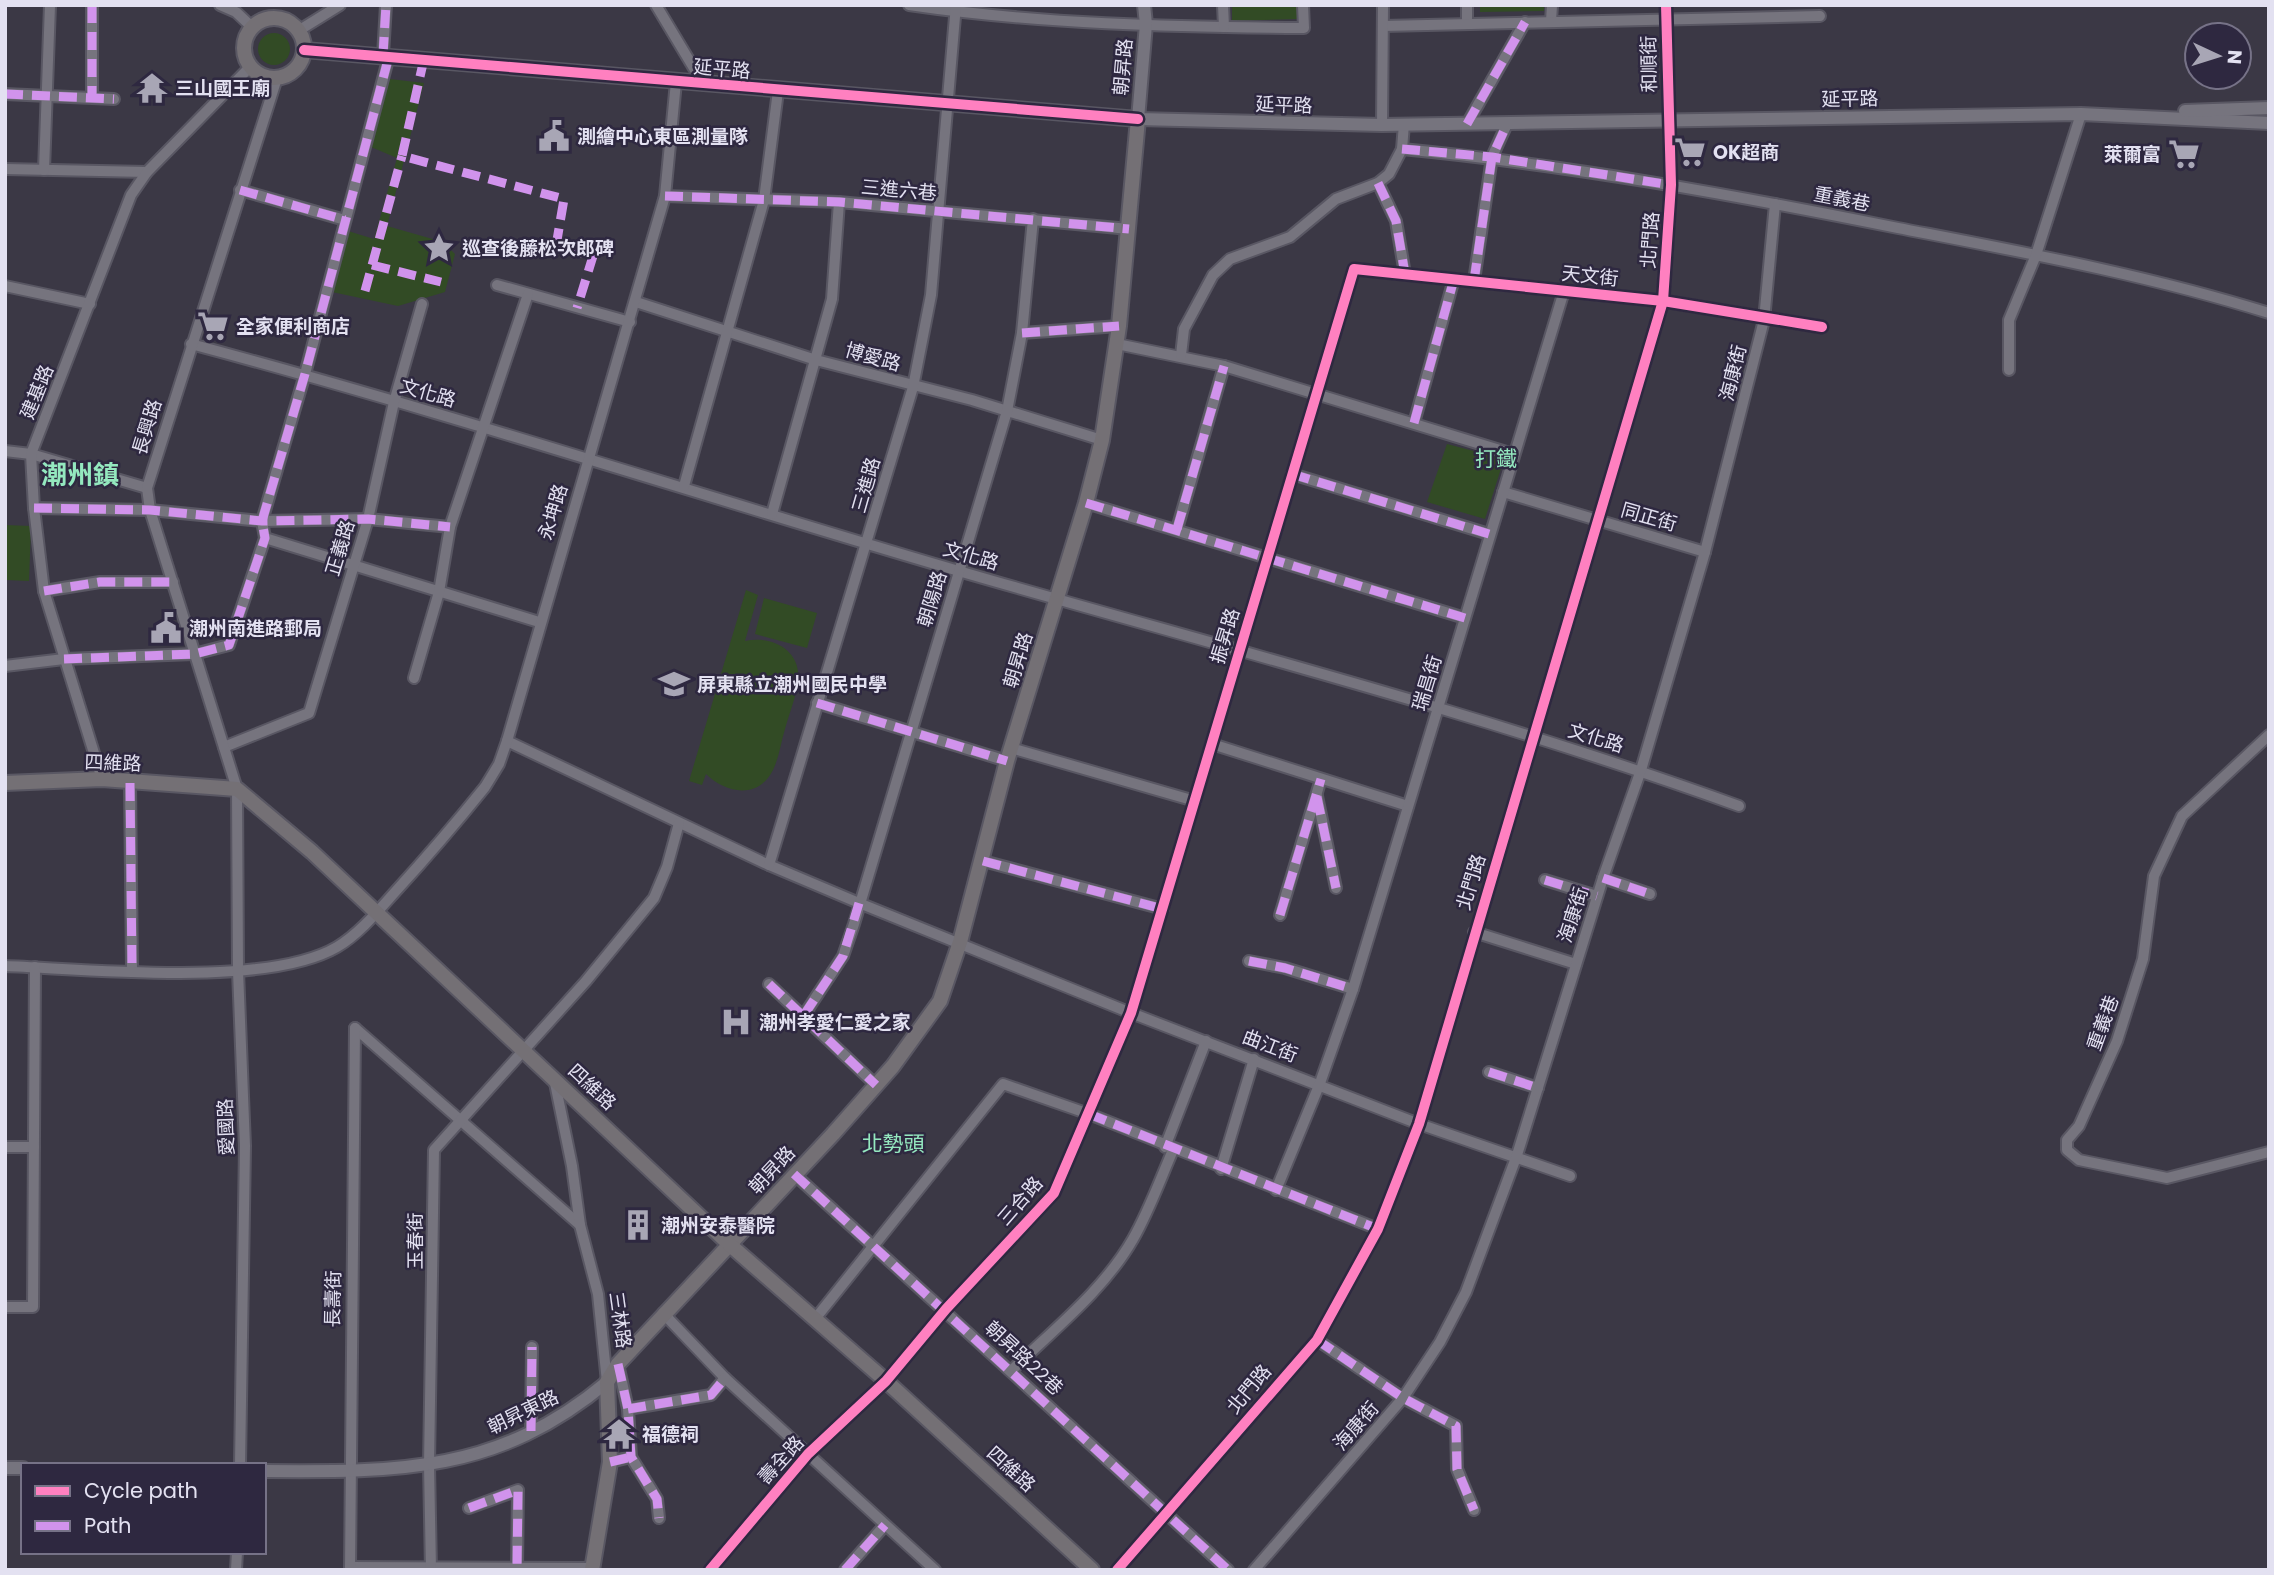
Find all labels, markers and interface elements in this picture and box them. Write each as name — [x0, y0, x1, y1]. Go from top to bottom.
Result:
north arrow — [2183, 21, 2253, 91]
street label: 和順街 — [1635, 35, 1663, 93]
street label: 朝昇路 — [1107, 37, 1139, 97]
text: N — [2220, 49, 2248, 65]
street label: 延平路 — [692, 53, 752, 85]
temple icon: 三山國王廟 — [135, 71, 169, 105]
place label: 三山國王廟 — [175, 75, 270, 102]
street label: 延平路 — [1821, 85, 1879, 113]
street label: 延平路 — [1255, 91, 1313, 119]
public building icon: 測繪中心東區測量隊 — [537, 119, 571, 153]
place label: 測繪中心東區測量隊 — [577, 123, 748, 150]
supermarket icon: OK超商 — [1673, 135, 1707, 169]
supermarket icon: 萊爾富 — [2167, 137, 2201, 171]
place label: OK超商 — [1713, 139, 1779, 166]
place label: 萊爾富 — [2104, 141, 2161, 168]
street label: 三進六巷 — [860, 173, 938, 207]
street label: 重義巷 — [1811, 180, 1873, 218]
street label: 北門路 — [1635, 211, 1665, 269]
place icon: 巡查後藤松次郎碑 — [422, 231, 456, 265]
place label: 巡查後藤松次郎碑 — [462, 235, 614, 262]
street label: 天文街 — [1560, 260, 1620, 292]
supermarket icon: 全家便利商店 — [196, 309, 230, 343]
place label: 全家便利商店 — [236, 313, 350, 340]
street label: 博愛路 — [842, 336, 904, 378]
street label: 海康街 — [1713, 342, 1753, 404]
street label: 建基路 — [14, 361, 60, 423]
street label: 文化路 — [397, 372, 459, 414]
street label: 長興路 — [126, 396, 168, 458]
district label: 打鐵 — [1475, 444, 1517, 473]
street label: 三進路 — [845, 454, 887, 516]
district label: 潮州鎮 — [41, 457, 119, 493]
street label: 永坤路 — [532, 481, 574, 543]
street label: 同正街 — [1618, 496, 1680, 538]
street label: 正義路 — [319, 517, 361, 579]
street label: 文化路 — [940, 535, 1002, 577]
street label: 朝陽路 — [911, 568, 953, 630]
street label: 振昇路 — [1204, 605, 1246, 667]
public building icon: 潮州南進路郵局 — [149, 611, 183, 645]
place label: 潮州南進路郵局 — [189, 615, 322, 642]
street label: 朝昇路 — [997, 629, 1039, 691]
street label: 瑞昌街 — [1406, 652, 1448, 714]
school or university icon: 屏東縣立潮州國民中學 — [657, 667, 691, 701]
place label: 屏東縣立潮州國民中學 — [697, 671, 887, 698]
street label: 文化路 — [1565, 717, 1627, 759]
street label: 四維路 — [84, 749, 142, 777]
street label: 北門路 — [1450, 851, 1492, 913]
street label: 海康街 — [1551, 884, 1595, 946]
street label: 重義巷 — [2081, 992, 2125, 1054]
hospital icon: 潮州孝愛仁愛之家 — [719, 1005, 753, 1039]
place label: 潮州孝愛仁愛之家 — [759, 1009, 911, 1036]
street label: 曲江街 — [1239, 1023, 1301, 1069]
street label: 四維路 — [562, 1058, 622, 1116]
street label: 愛國路 — [212, 1098, 240, 1156]
district label: 北勢頭 — [862, 1129, 925, 1158]
street label: 朝昇路 — [743, 1140, 801, 1200]
street label: 三合路 — [991, 1171, 1049, 1231]
building icon: 潮州安泰醫院 — [621, 1208, 655, 1242]
street label: 玉春街 — [402, 1212, 429, 1270]
place label: 潮州安泰醫院 — [661, 1212, 775, 1239]
street label: 長壽街 — [319, 1270, 347, 1328]
street label: 三林路 — [603, 1290, 637, 1350]
street label: 朝昇路22巷 — [979, 1315, 1069, 1401]
street label: 北門路 — [1220, 1358, 1278, 1420]
street label: 朝昇東路 — [483, 1383, 563, 1441]
street label: 海康街 — [1327, 1396, 1385, 1456]
temple icon: 福德祠 — [602, 1417, 636, 1451]
place label: 福德祠 — [642, 1421, 699, 1448]
street label: 壽全路 — [752, 1430, 810, 1490]
street label: 四維路 — [981, 1440, 1041, 1498]
legend — [21, 1463, 266, 1554]
text: Cycle path — [84, 1476, 198, 1505]
text: Path — [84, 1511, 131, 1540]

